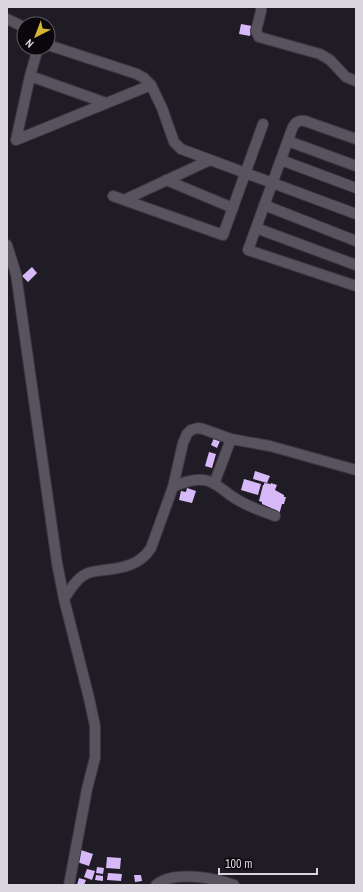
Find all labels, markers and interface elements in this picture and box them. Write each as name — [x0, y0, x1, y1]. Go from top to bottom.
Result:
north arrow — [16, 16, 56, 56]
text: N — [22, 36, 36, 51]
scale bar — [219, 850, 317, 876]
text: 100 m — [225, 856, 252, 872]

